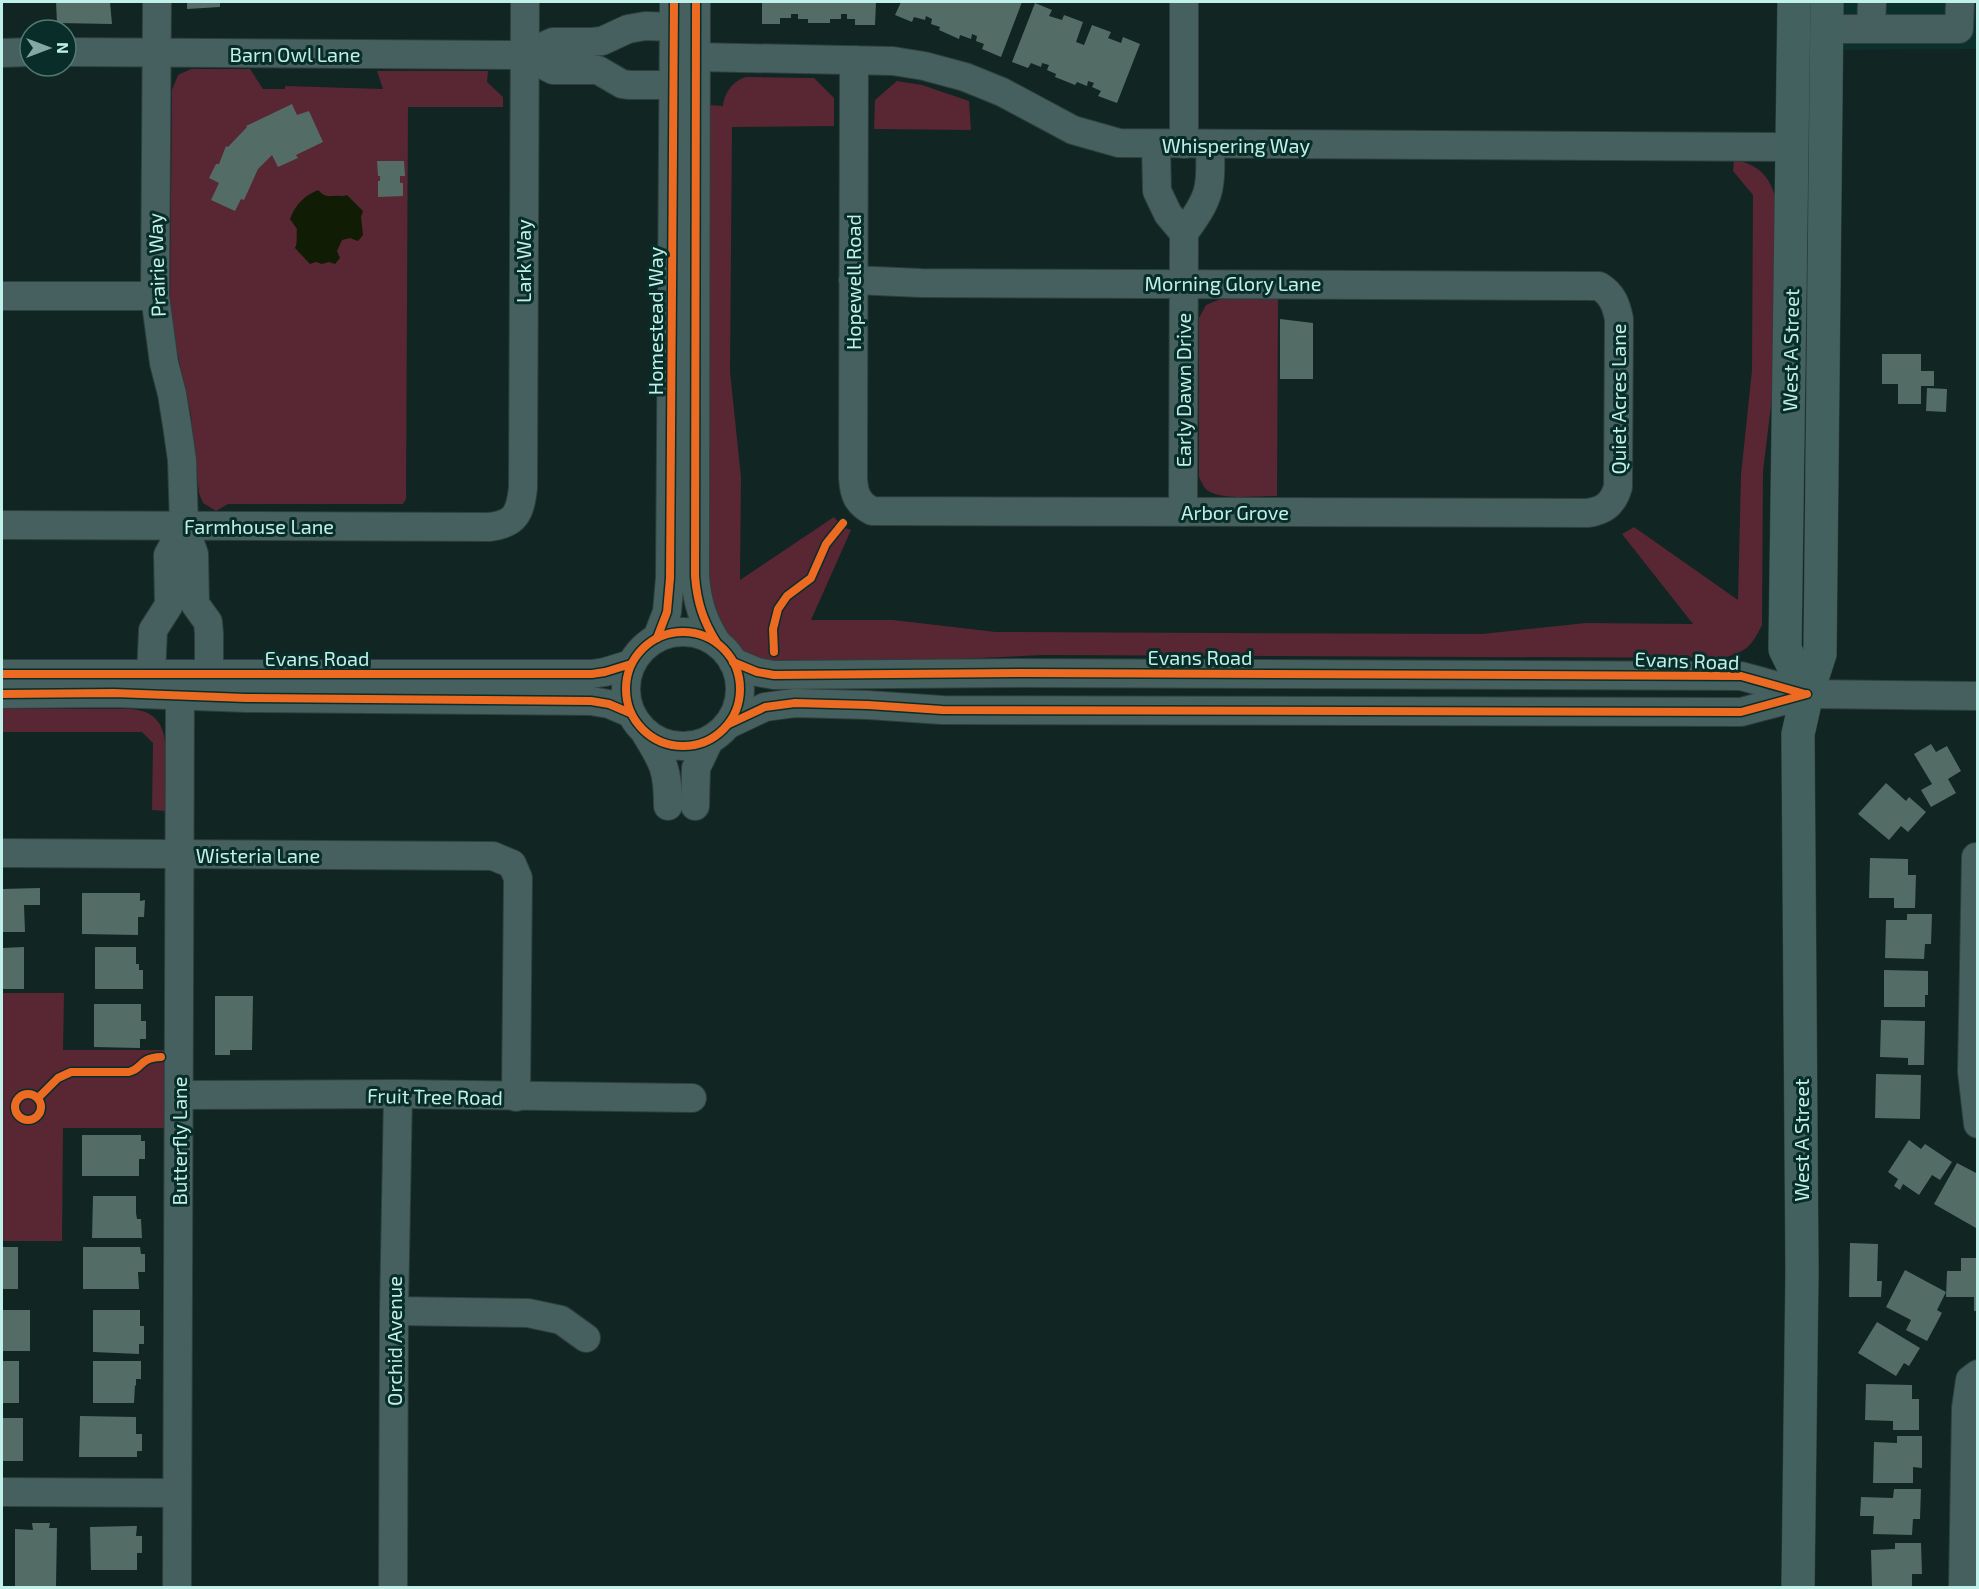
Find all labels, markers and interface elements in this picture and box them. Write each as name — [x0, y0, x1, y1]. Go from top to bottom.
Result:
north arrow — [18, 18, 78, 78]
text: N — [54, 42, 73, 54]
street label: Barn Owl Lane — [230, 42, 360, 66]
street label: Whispering Way — [1162, 133, 1311, 157]
street label: Prairie Way — [142, 212, 170, 317]
street label: Hopewell Road — [841, 214, 865, 350]
street label: Lark Way — [511, 219, 535, 303]
street label: Homestead Way — [643, 246, 667, 395]
street label: Morning Glory Lane — [1145, 271, 1321, 295]
street label: West A Street — [1777, 288, 1803, 412]
street label: Early Dawn Drive — [1171, 313, 1195, 467]
street label: Quiet Acres Lane — [1606, 323, 1630, 475]
street label: Arbor Grove — [1181, 500, 1289, 524]
street label: Farmhouse Lane — [184, 514, 334, 538]
street label: Evans Road — [1148, 645, 1252, 669]
street label: Evans Road — [265, 646, 369, 670]
street label: Evans Road — [1634, 646, 1740, 674]
street label: Wisteria Lane — [196, 843, 320, 867]
street label: Butterfly Lane — [167, 1077, 191, 1205]
street label: West A Street — [1789, 1078, 1813, 1202]
street label: Fruit Tree Road — [367, 1083, 503, 1109]
street label: Orchid Avenue — [382, 1276, 406, 1406]

